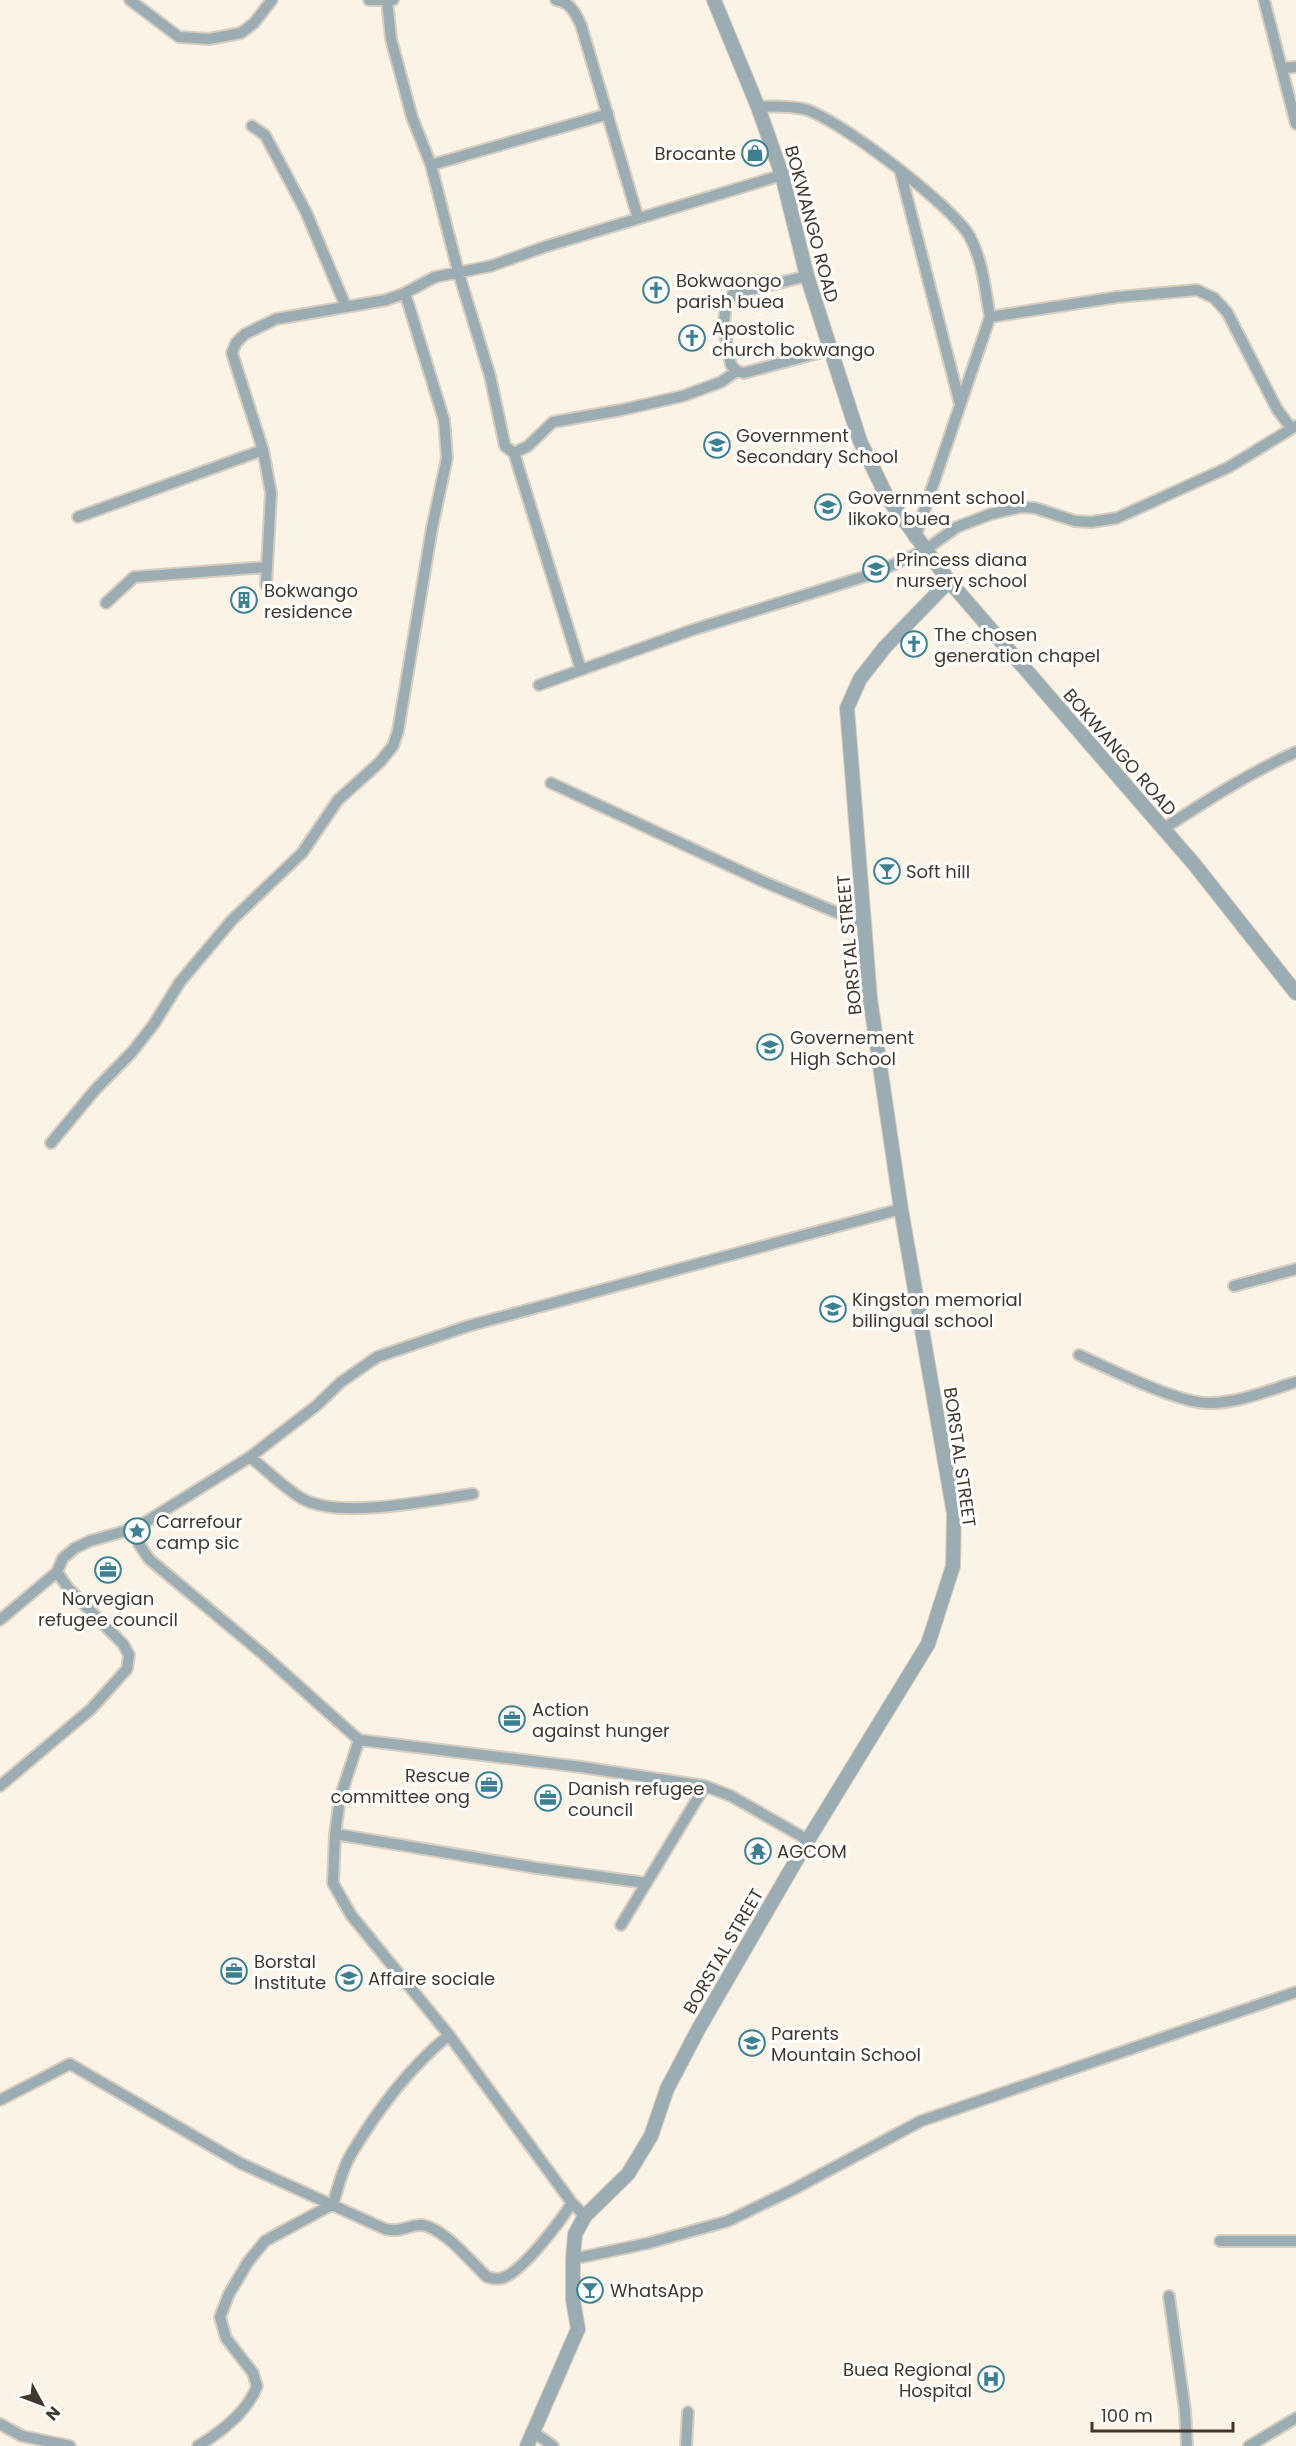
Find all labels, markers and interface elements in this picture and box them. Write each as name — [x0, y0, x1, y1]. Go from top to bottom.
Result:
shop icon: Brocante — [740, 138, 770, 168]
place label: Brocante — [654, 141, 736, 166]
street label: BOKWANGO ROAD — [779, 143, 845, 305]
place label: Bokwaongo parish buea — [676, 268, 784, 314]
church icon: Bokwaongo parish buea — [641, 275, 671, 305]
place label: Apostolic church bokwango — [712, 316, 875, 362]
church icon: Apostolic church bokwango — [677, 323, 707, 353]
place label: Government Secondary School — [736, 423, 898, 469]
school or university icon: Government Secondary School — [702, 430, 732, 460]
place label: Government school likoko buea — [848, 485, 1025, 531]
school or university icon: Government school likoko buea — [813, 492, 843, 522]
place label: Princess diana nursery school — [896, 547, 1027, 593]
school or university icon: Princess diana nursery school — [861, 554, 891, 584]
place label: Bokwango residence — [264, 578, 358, 624]
building icon: Bokwango residence — [229, 585, 259, 615]
place label: The chosen generation chapel — [934, 622, 1100, 668]
church icon: The chosen generation chapel — [899, 629, 929, 659]
street label: BOKWANGO ROAD — [1058, 683, 1182, 821]
bar icon: Soft hill — [872, 856, 902, 886]
place label: Soft hill — [906, 859, 970, 884]
street label: BORSTAL STREET — [830, 874, 868, 1016]
place label: Governement High School — [790, 1025, 914, 1071]
school or university icon: Governement High School — [755, 1032, 785, 1062]
place label: Kingston memorial bilingual school — [852, 1287, 1022, 1333]
school or university icon: Kingston memorial bilingual school — [818, 1294, 848, 1324]
street label: BORSTAL STREET — [938, 1386, 982, 1529]
place label: Carrefour camp sic — [156, 1509, 243, 1555]
place icon: Carrefour camp sic — [122, 1516, 152, 1546]
office icon: Norvegian refugee council — [93, 1555, 123, 1585]
place label: Norvegian refugee council — [38, 1586, 178, 1632]
place label: Action against hunger — [532, 1697, 670, 1743]
office icon: Action against hunger — [497, 1704, 527, 1734]
place label: Rescue committee ong — [331, 1763, 470, 1809]
office icon: Rescue committee ong — [474, 1770, 504, 1800]
place label: Danish refugee council — [568, 1776, 704, 1822]
office icon: Danish refugee council — [533, 1783, 563, 1813]
temple icon: AGCOM — [743, 1836, 773, 1866]
place label: AGCOM — [777, 1839, 847, 1864]
street label: BORSTAL STREET — [677, 1884, 769, 2018]
place label: Borstal Institute — [254, 1949, 326, 1995]
office icon: Borstal Institute — [219, 1956, 249, 1986]
school or university icon: Affaire sociale — [334, 1963, 364, 1993]
place label: Affaire sociale — [368, 1966, 495, 1991]
place label: Parents Mountain School — [771, 2021, 921, 2067]
school or university icon: Parents Mountain School — [737, 2028, 767, 2058]
bar icon: WhatsApp — [575, 2275, 605, 2305]
place label: WhatsApp — [610, 2278, 704, 2303]
place label: Buea Regional Hospital — [843, 2357, 972, 2403]
hospital icon: Buea Regional Hospital — [976, 2364, 1006, 2394]
north arrow — [12, 2374, 72, 2434]
scale bar — [1092, 2395, 1233, 2433]
text: N — [40, 2401, 66, 2426]
text: 100 m — [1101, 2403, 1153, 2428]

